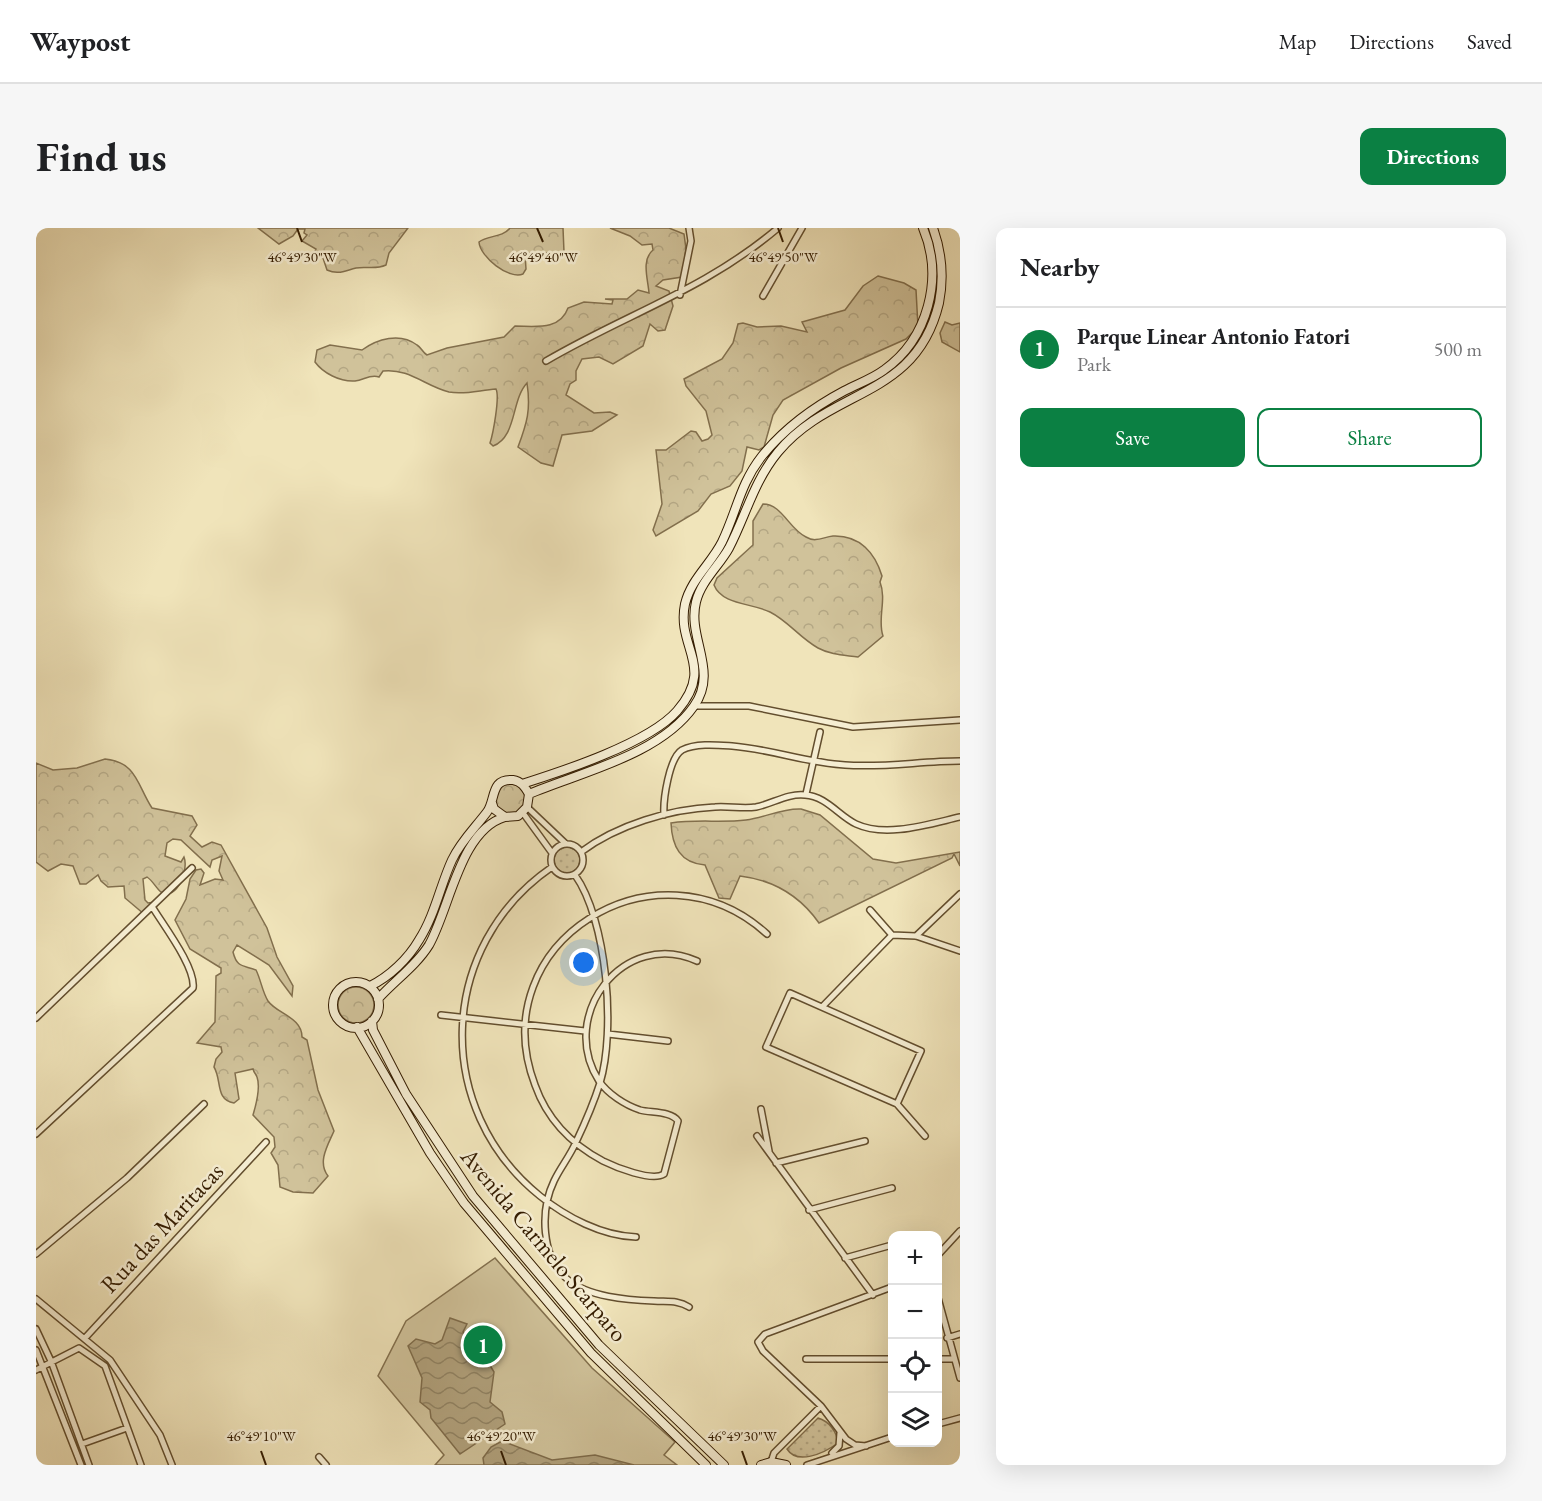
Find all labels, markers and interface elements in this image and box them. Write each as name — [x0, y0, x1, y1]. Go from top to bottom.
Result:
text: Waypost — [30, 23, 131, 59]
text: Map — [1279, 28, 1316, 55]
text: Directions — [1349, 28, 1434, 55]
text: Saved — [1467, 28, 1512, 55]
button: Directions — [1360, 128, 1506, 185]
text: Find us — [36, 129, 167, 184]
text: 46°49'30"W — [267, 247, 337, 266]
text: 46°49'40"W — [508, 247, 578, 266]
text: 46°49'50"W — [748, 247, 818, 266]
text: Nearby — [1020, 250, 1100, 284]
text: Parque Linear Antonio Fatori — [1077, 322, 1350, 351]
text: 1 — [1034, 336, 1045, 362]
text: 500 m — [1434, 336, 1482, 362]
text: Park — [1077, 351, 1111, 377]
button: Save — [1020, 408, 1245, 467]
button: Share — [1257, 408, 1482, 467]
your location — [569, 948, 598, 977]
street label: Avenida Carmelo Scarparo — [453, 1140, 635, 1348]
street label: Rua das Maritacas — [93, 1156, 230, 1299]
map controls — [888, 1231, 942, 1447]
button: + — [888, 1231, 942, 1285]
button: − — [888, 1285, 942, 1339]
pin: 1 — [464, 1322, 502, 1368]
button: locate — [888, 1339, 942, 1393]
button: layers — [888, 1393, 942, 1447]
text: 46°49'10"W — [226, 1426, 296, 1445]
text: 46°49'20"W — [466, 1426, 536, 1445]
text: 46°49'30"W — [707, 1426, 777, 1445]

